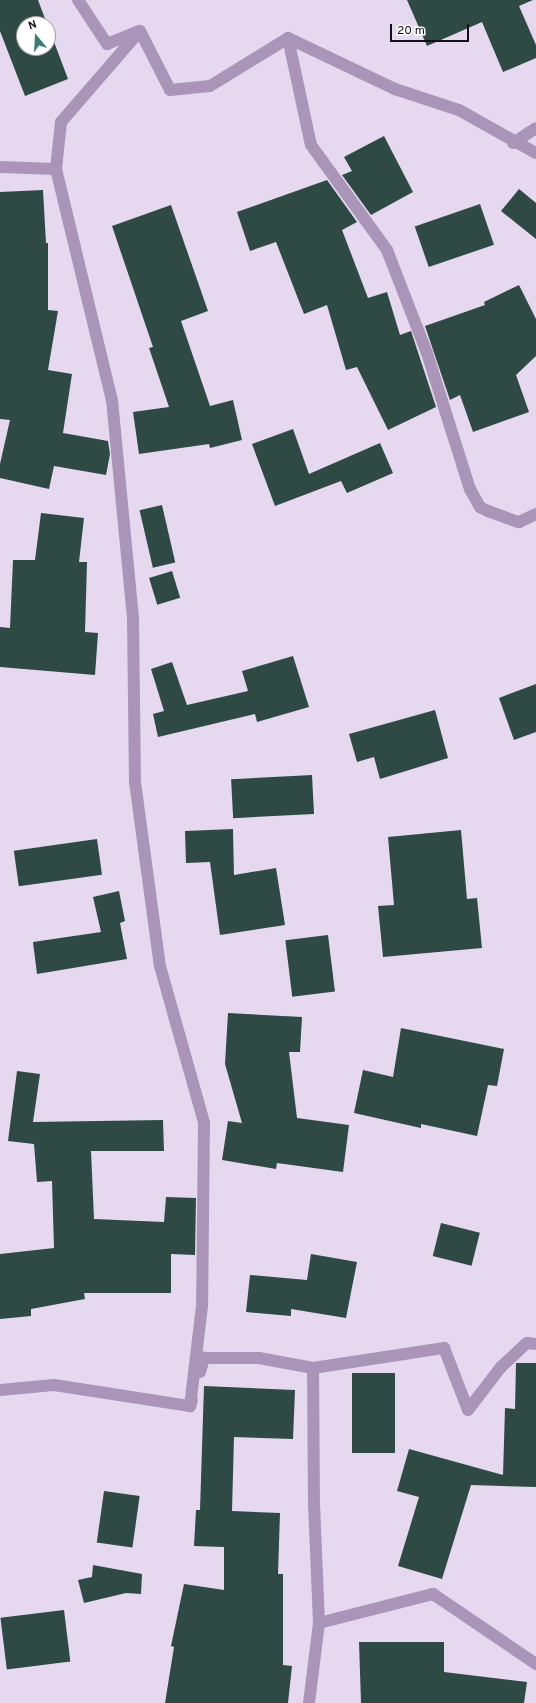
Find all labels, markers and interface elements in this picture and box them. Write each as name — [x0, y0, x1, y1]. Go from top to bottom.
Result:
north arrow — [16, 16, 56, 56]
scale bar — [392, 16, 471, 42]
text: N — [27, 18, 39, 33]
text: 20 m — [397, 23, 425, 39]

